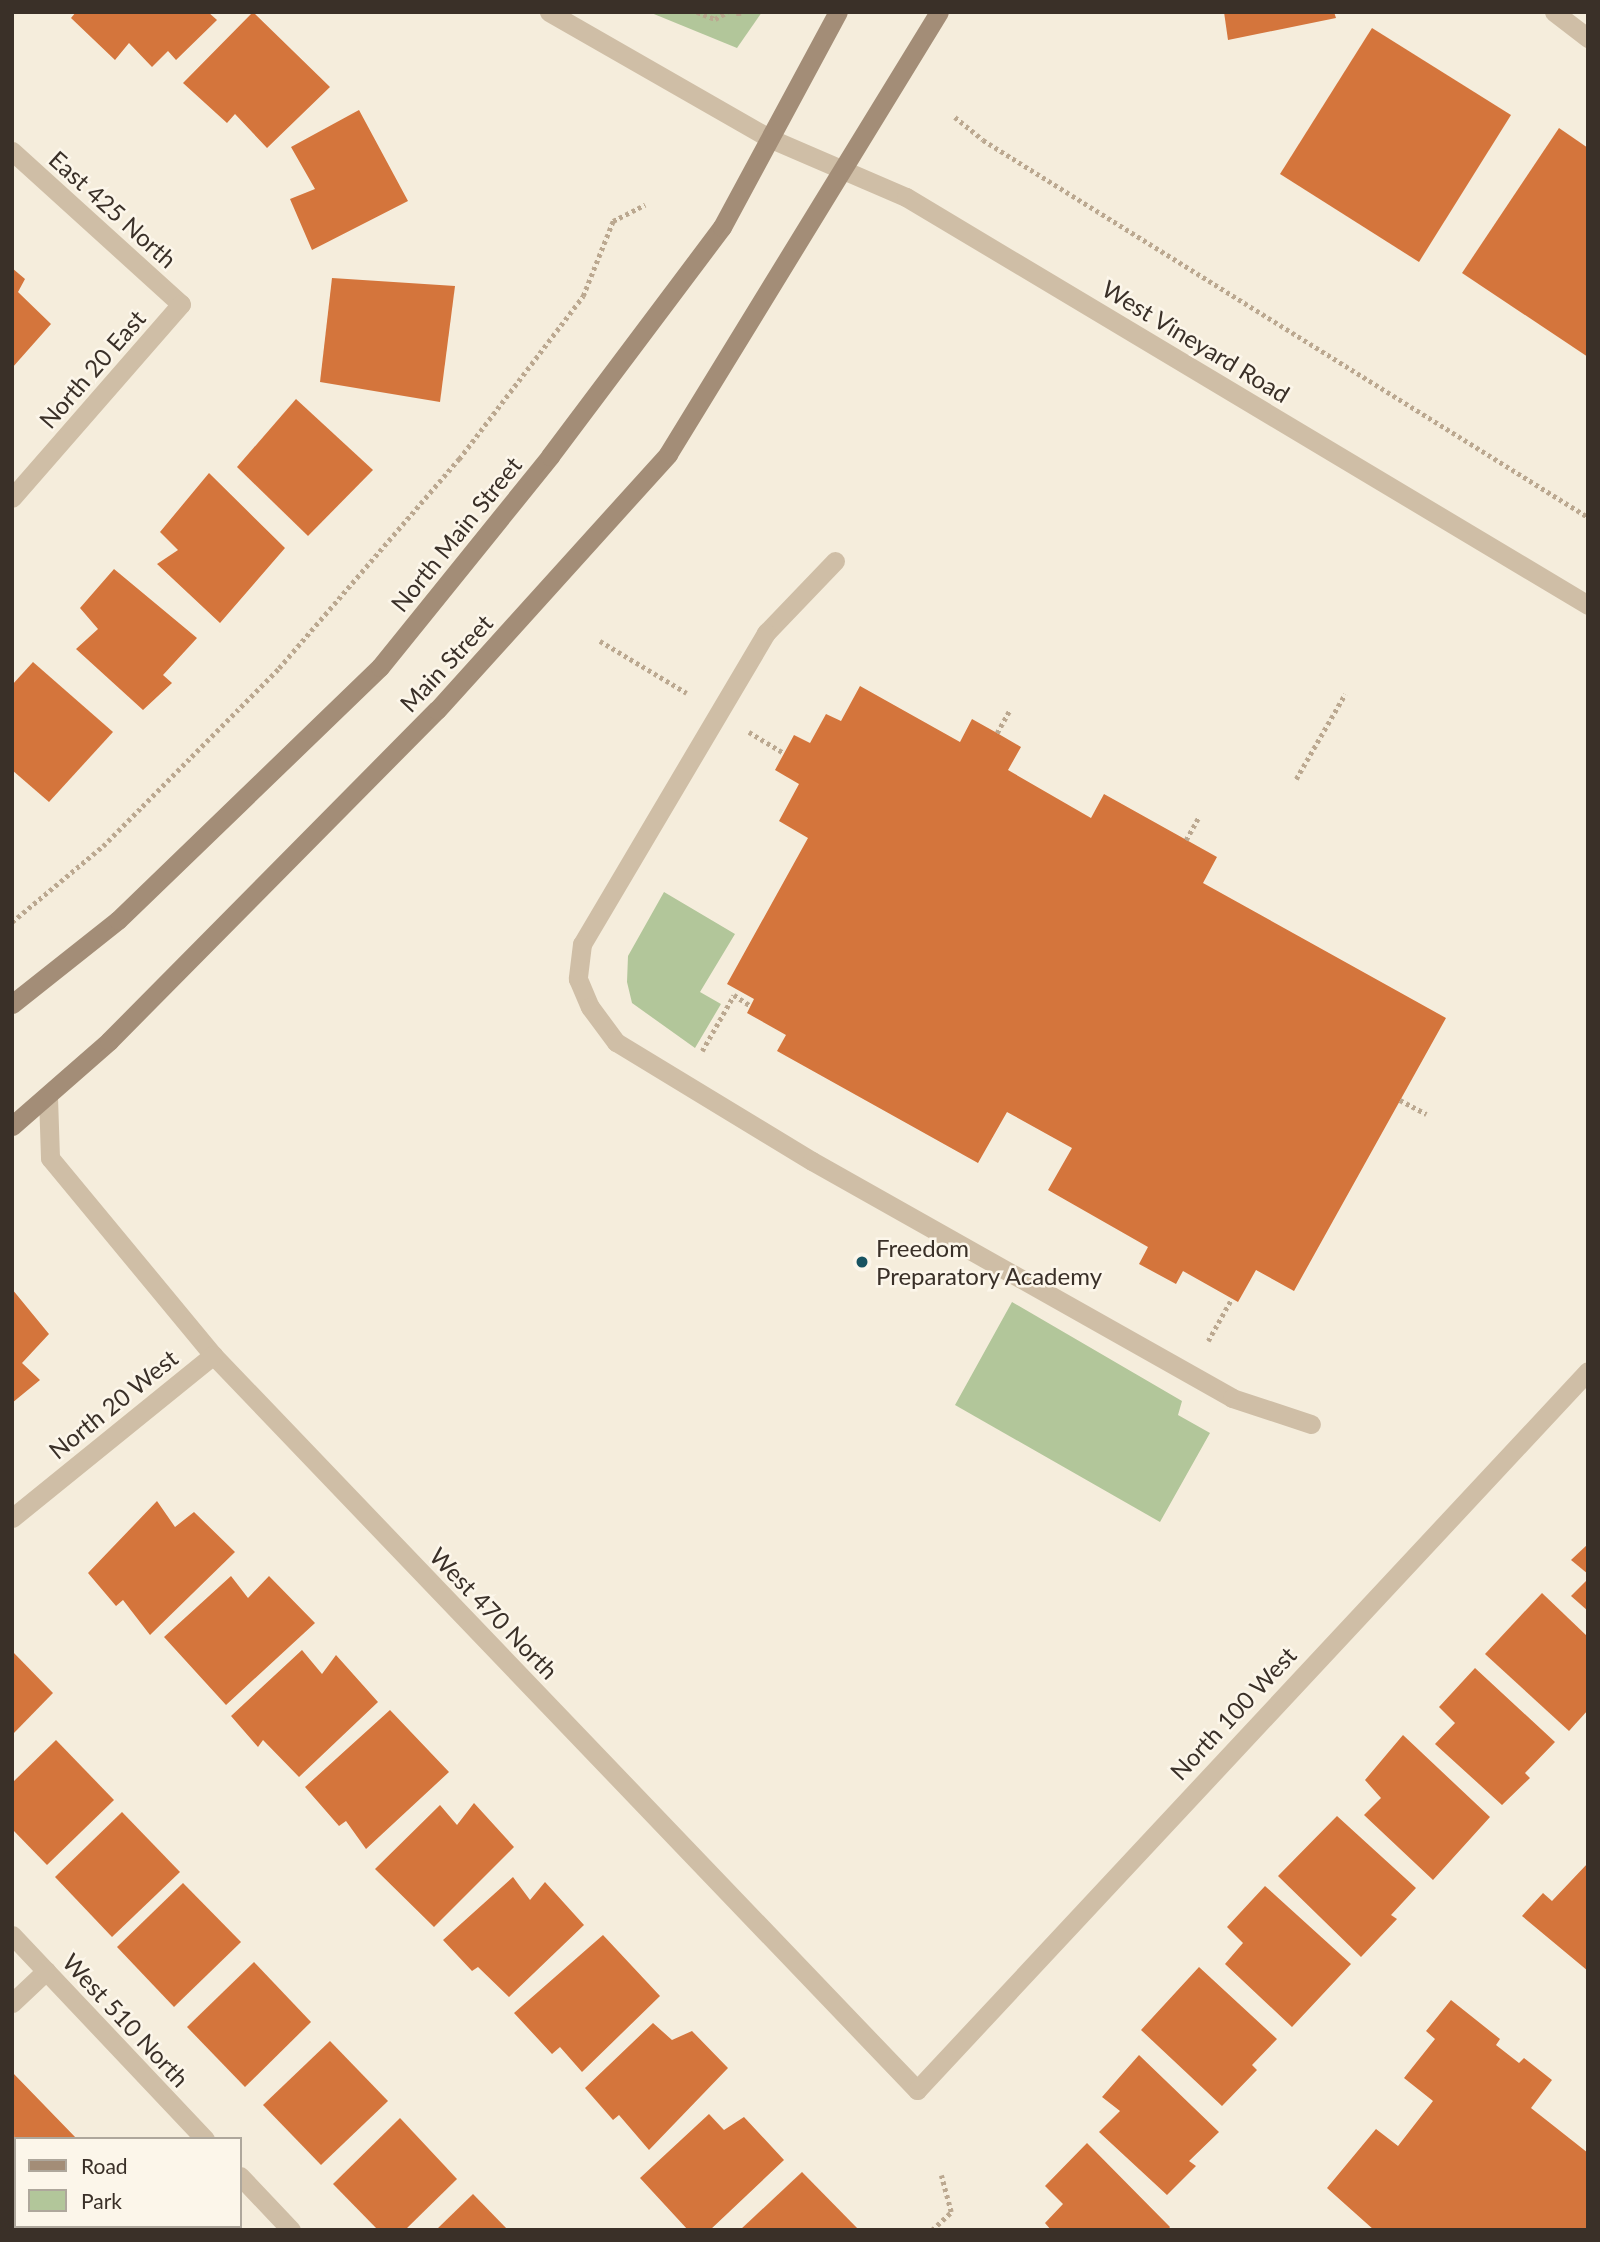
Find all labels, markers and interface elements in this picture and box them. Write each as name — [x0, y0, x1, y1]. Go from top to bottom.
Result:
street label: East 425 North — [44, 144, 182, 274]
street label: West Vineyard Road — [1097, 273, 1295, 409]
street label: North 20 East — [33, 304, 151, 434]
street label: North Main Street — [385, 451, 527, 617]
street label: Main Street — [394, 608, 498, 718]
place label: Freedom Preparatory Academy — [876, 1234, 1103, 1290]
marker: Freedom Preparatory Academy — [854, 1254, 870, 1270]
street label: North 20 West — [43, 1343, 183, 1465]
street label: West 470 North — [424, 1541, 564, 1685]
street label: North 100 West — [1164, 1640, 1302, 1786]
street label: West 510 North — [57, 1947, 195, 2093]
legend — [14, 2137, 242, 2228]
text: Road — [81, 2153, 128, 2178]
text: Park — [81, 2188, 122, 2213]

